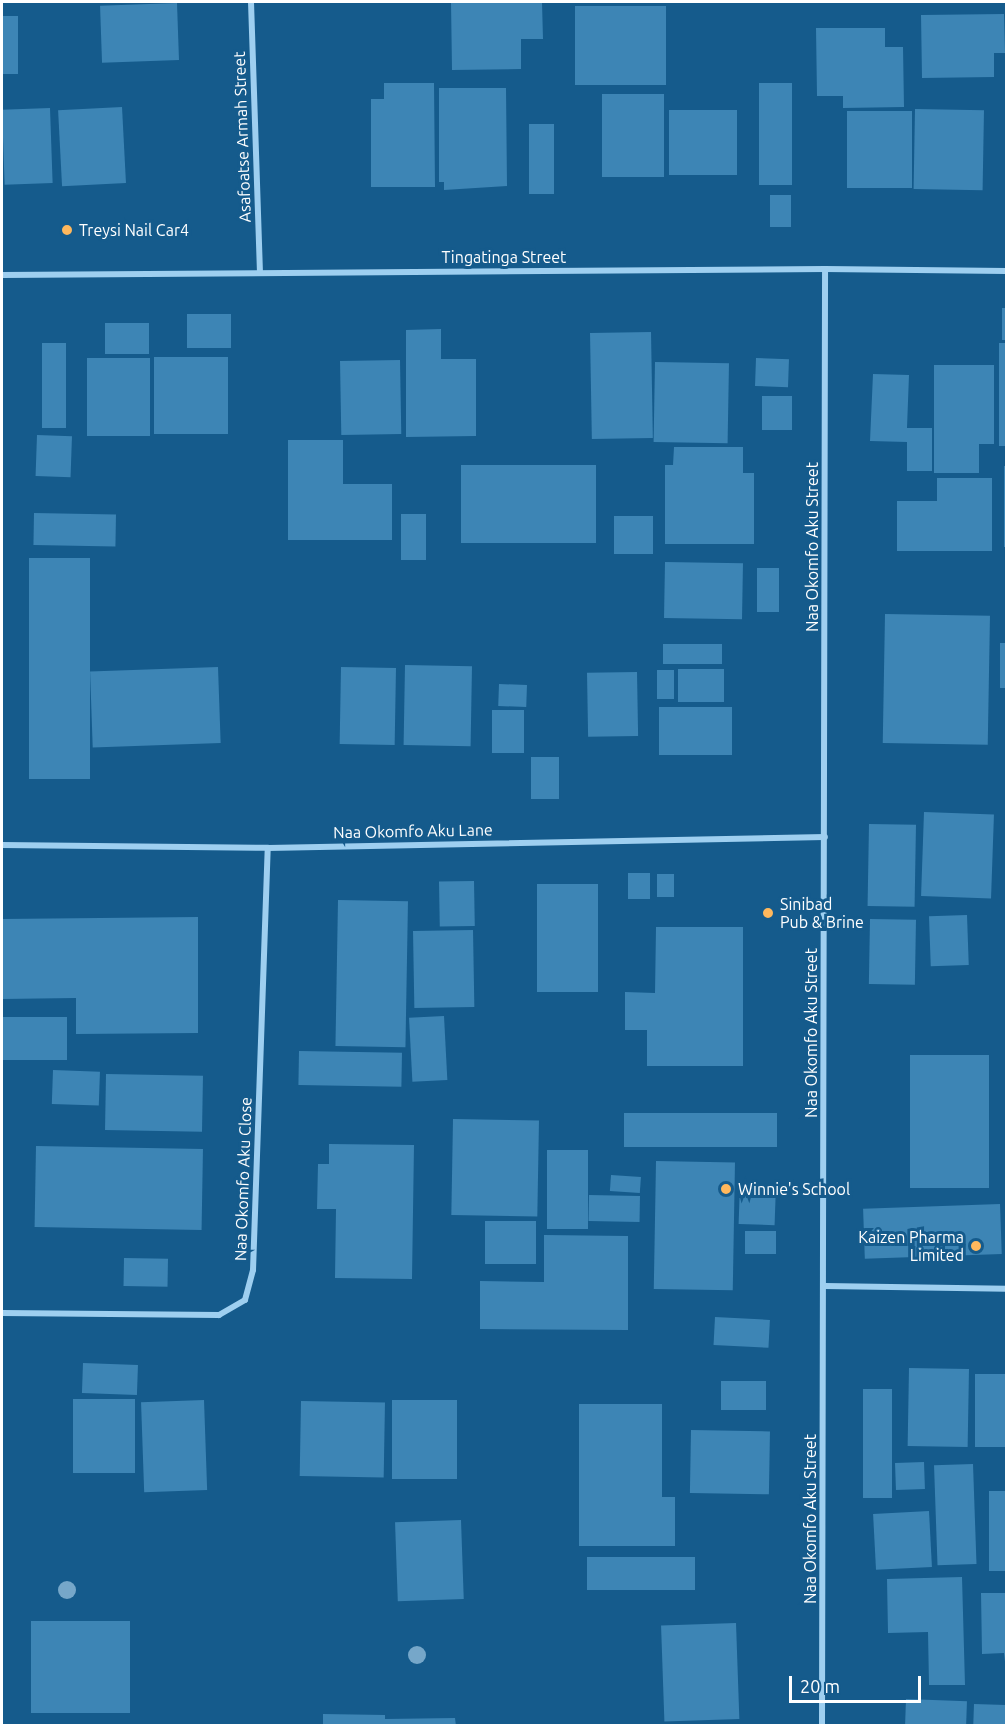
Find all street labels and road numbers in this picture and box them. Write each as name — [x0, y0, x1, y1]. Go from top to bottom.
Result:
street label: Asafoatse Armah Street — [229, 51, 255, 223]
street label: Tingatinga Street — [442, 247, 566, 267]
street label: Naa Okomfo Aku Street — [802, 462, 822, 632]
street label: Naa Okomfo Aku Lane — [333, 820, 493, 842]
street label: Naa Okomfo Aku Street — [801, 948, 821, 1118]
street label: Naa Okomfo Aku Close — [231, 1097, 255, 1261]
street label: Naa Okomfo Aku Street — [800, 1434, 820, 1604]

